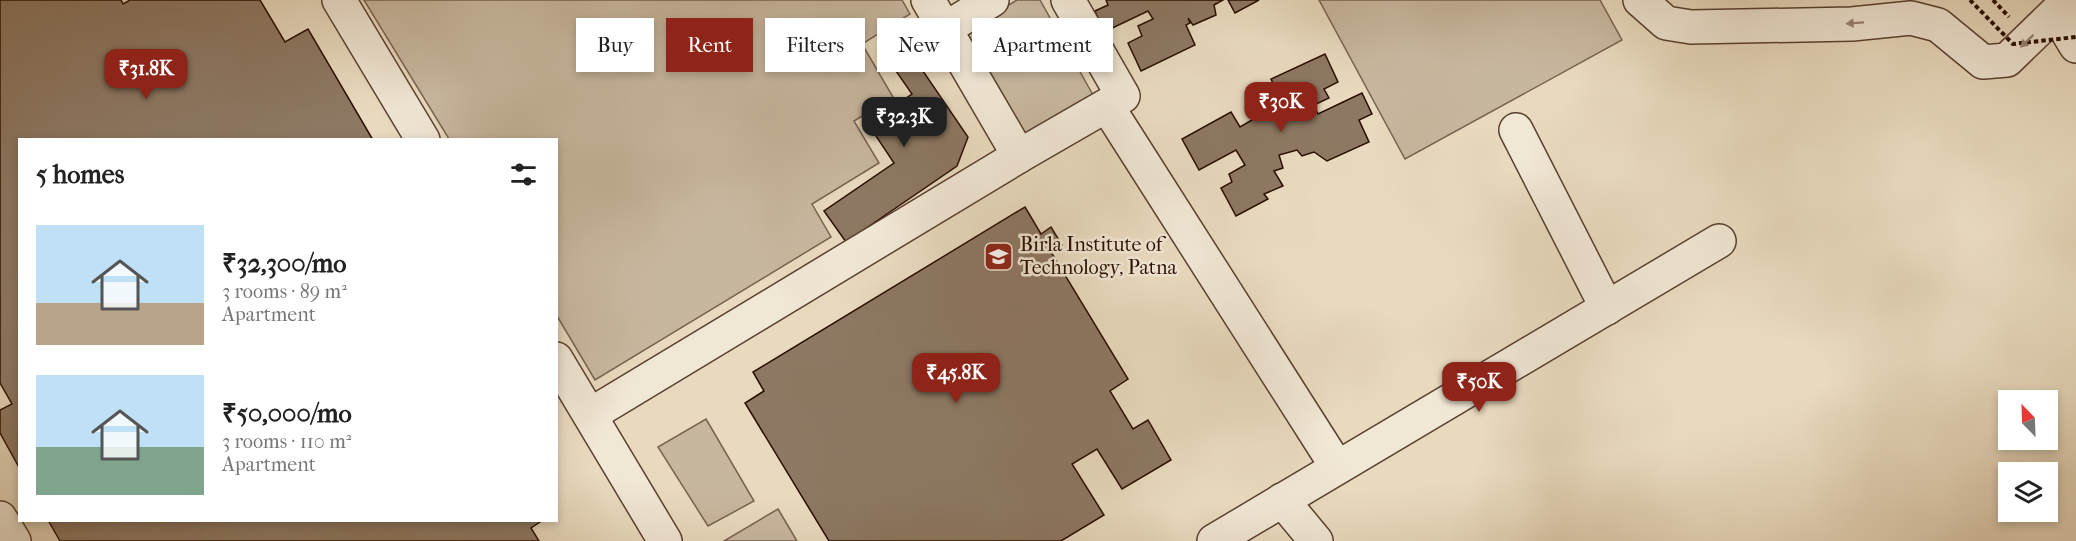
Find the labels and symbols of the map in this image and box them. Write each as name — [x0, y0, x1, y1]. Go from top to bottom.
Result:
one-way arrow — [1845, 19, 1864, 28]
one-way arrow — [2021, 33, 2035, 47]
pin: ₹31.8K — [97, 49, 195, 100]
pin: ₹30K — [1245, 82, 1317, 133]
pin: ₹32.3K — [855, 97, 953, 148]
place label: Birla Institute of Technology, Patna — [1020, 233, 1178, 279]
school or university icon: Birla Institute of Technology, Patna — [983, 240, 1015, 272]
pin: ₹45.8K — [907, 353, 1005, 404]
pin: ₹50K — [1443, 362, 1515, 413]
north arrow — [1998, 390, 2058, 450]

